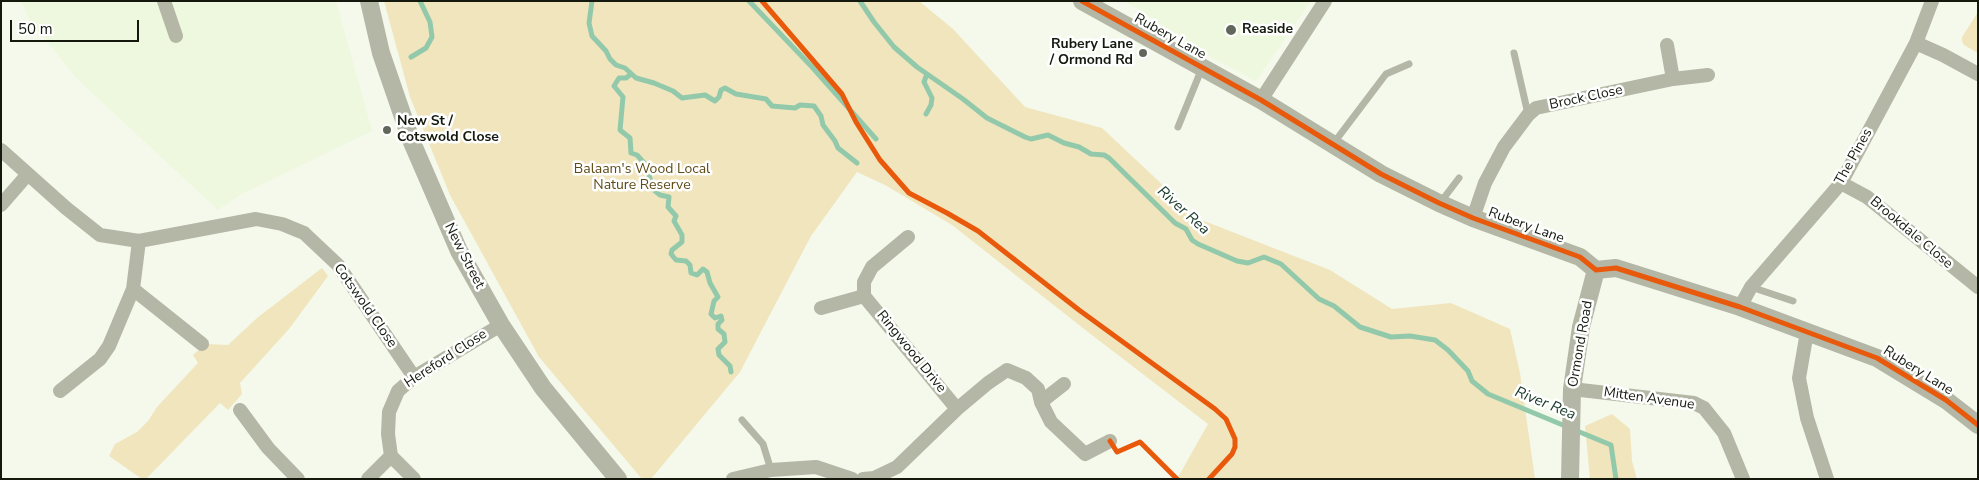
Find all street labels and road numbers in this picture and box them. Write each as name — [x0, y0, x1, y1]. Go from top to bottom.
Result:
street label: Rubery Lane — [1131, 10, 1209, 64]
street label: Brock Close — [1548, 82, 1624, 114]
street label: The Pines — [1832, 126, 1876, 188]
street label: Brookdale Close — [1866, 193, 1956, 273]
street label: Rubery Lane — [1486, 205, 1566, 247]
street label: New Street — [440, 220, 488, 292]
street label: Cotswold Close — [330, 261, 400, 351]
street label: Ormond Road — [1565, 299, 1597, 389]
street label: Ringwood Drive — [873, 307, 949, 397]
street label: Hereford Close — [402, 326, 490, 392]
street label: Rubery Lane — [1880, 343, 1956, 399]
street label: Mitten Avenue — [1603, 384, 1695, 414]

